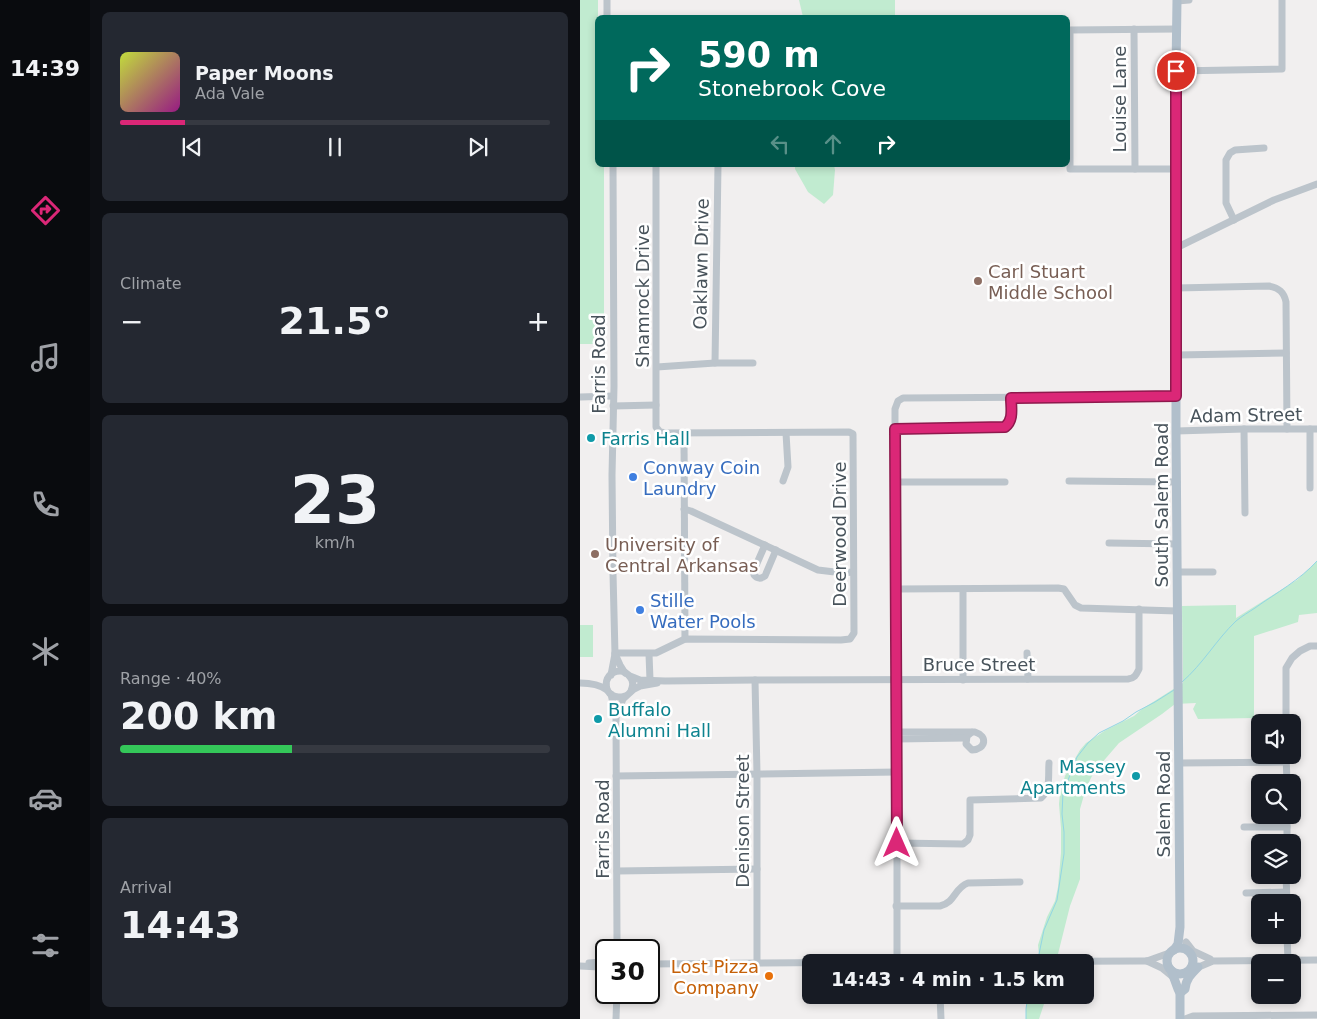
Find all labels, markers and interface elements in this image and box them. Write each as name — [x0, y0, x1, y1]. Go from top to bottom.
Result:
icon: right — [615, 35, 680, 100]
text: 590 m — [698, 35, 820, 75]
street label: Louise Lane — [1109, 46, 1130, 152]
pin — [1155, 50, 1197, 92]
text: 14:39 — [10, 56, 80, 81]
icon: arrive — [1162, 57, 1190, 85]
text: Paper Moons — [195, 62, 334, 84]
text: Stonebrook Cove — [698, 76, 886, 101]
text: Ada Vale — [195, 84, 265, 103]
icon: left — [766, 130, 794, 158]
icon: ahead — [819, 130, 847, 158]
icon: right — [872, 130, 900, 158]
icon: previous — [178, 133, 206, 161]
icon: pause — [321, 133, 349, 161]
icon: next — [464, 133, 492, 161]
icon: directions — [28, 193, 63, 228]
street label: Oaklawn Drive — [689, 198, 713, 330]
street label: Shamrock Drive — [632, 224, 653, 368]
place label: Carl Stuart Middle School — [988, 261, 1113, 303]
text: Climate — [120, 274, 182, 293]
marker: Carl Stuart Middle School — [972, 275, 984, 287]
text: 21.5° — [279, 299, 391, 343]
text: − — [120, 305, 143, 338]
text: + — [527, 305, 550, 338]
street label: Farris Road — [588, 314, 609, 414]
icon: music — [28, 340, 63, 375]
street label: Adam Street — [1190, 404, 1302, 426]
street label: South Salem Road — [1151, 423, 1172, 588]
place label: Farris Hall — [601, 428, 690, 449]
marker: Farris Hall — [585, 432, 597, 444]
place label: Conway Coin Laundry — [643, 457, 760, 499]
street label: Deerwood Drive — [829, 461, 850, 607]
text: 23 — [290, 463, 380, 538]
marker: Conway Coin Laundry — [627, 471, 639, 483]
icon: phone — [28, 487, 63, 522]
text: km/h — [315, 533, 355, 552]
place label: University of Central Arkansas — [605, 534, 758, 576]
marker: University of Central Arkansas — [589, 548, 601, 560]
place label: Stille Water Pools — [650, 590, 756, 632]
marker: Stille Water Pools — [634, 604, 646, 616]
icon: climate — [28, 634, 63, 669]
street label: Bruce Street — [923, 654, 1035, 675]
text: Range · 40% — [120, 669, 222, 688]
text: 200 km — [120, 694, 277, 738]
place label: Buffalo Alumni Hall — [608, 699, 711, 741]
marker: Buffalo Alumni Hall — [592, 713, 604, 725]
map controls — [1251, 714, 1301, 1004]
button: sound — [1251, 714, 1301, 764]
street label: Salem Road — [1153, 751, 1174, 857]
street label: Denison Street — [732, 754, 753, 888]
place label: Massey Apartments — [1020, 756, 1126, 798]
marker: Massey Apartments — [1130, 770, 1142, 782]
button: search — [1251, 774, 1301, 824]
street label: Farris Road — [592, 779, 613, 879]
icon: car — [28, 781, 63, 816]
position arrow — [870, 816, 922, 868]
button: layers — [1251, 834, 1301, 884]
text: Arrival — [120, 878, 172, 897]
button: + — [1251, 894, 1301, 944]
text: 14:43 — [120, 903, 241, 947]
icon: filters — [28, 928, 63, 963]
speed limit sign: 30 — [595, 939, 660, 1004]
button: − — [1251, 954, 1301, 1004]
place label: Lost Pizza Company — [671, 956, 759, 998]
text: 14:43 · 4 min · 1.5 km — [831, 968, 1065, 990]
marker: Lost Pizza Company — [763, 970, 775, 982]

